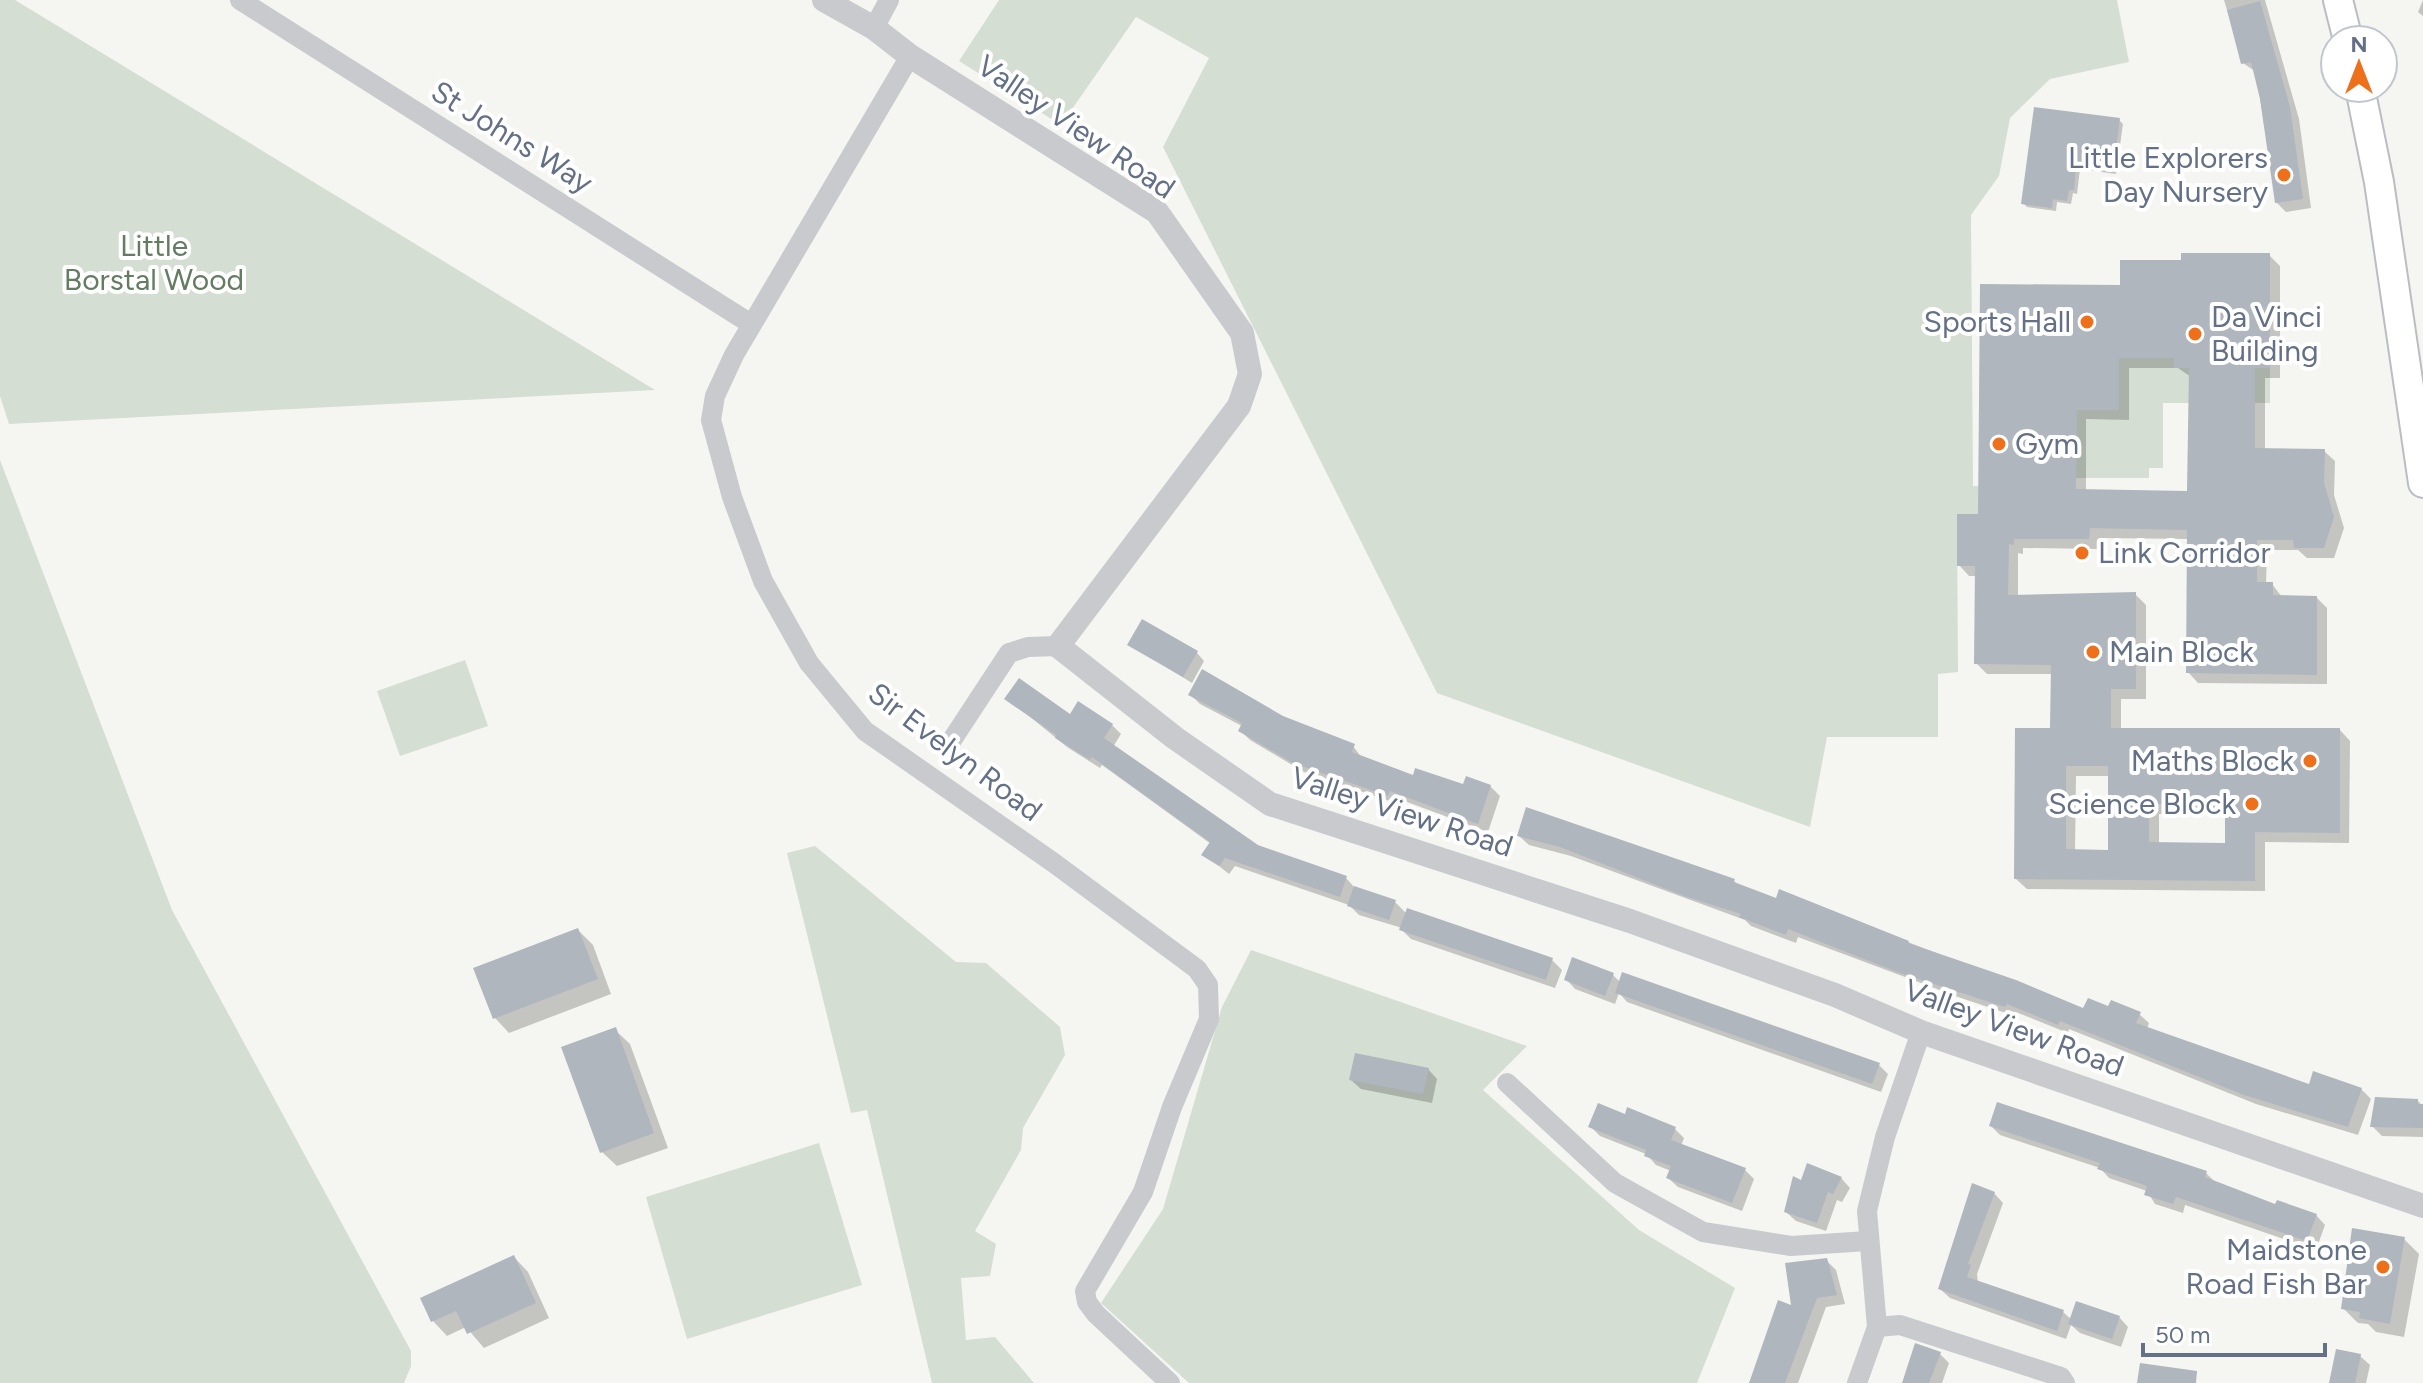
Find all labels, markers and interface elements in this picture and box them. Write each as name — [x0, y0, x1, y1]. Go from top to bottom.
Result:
north arrow — [2319, 24, 2399, 104]
text: N — [2350, 31, 2368, 58]
street label: Valley View Road — [970, 47, 1182, 207]
street label: St Johns Way — [425, 72, 600, 201]
place label: Little Explorers Day Nursery — [2068, 139, 2268, 210]
marker: Little Explorers Day Nursery — [2275, 166, 2293, 184]
park label: Little Borstal Wood — [64, 227, 244, 298]
place label: Da Vinci Building — [2211, 298, 2322, 369]
place label: Sports Hall — [1924, 303, 2071, 340]
marker: Sports Hall — [2078, 313, 2096, 331]
marker: Da Vinci Building — [2186, 325, 2204, 343]
place label: Gym — [2015, 425, 2079, 462]
marker: Gym — [1990, 435, 2008, 453]
place label: Link Corridor — [2098, 534, 2271, 571]
marker: Link Corridor — [2073, 544, 2091, 562]
place label: Main Block — [2109, 633, 2254, 670]
marker: Main Block — [2084, 643, 2102, 661]
street label: Sir Evelyn Road — [861, 674, 1049, 829]
place label: Maths Block — [2131, 742, 2294, 779]
marker: Maths Block — [2301, 752, 2319, 770]
street label: Valley View Road — [1287, 758, 1518, 865]
place label: Science Block — [2048, 785, 2236, 822]
marker: Science Block — [2243, 795, 2261, 813]
street label: Valley View Road — [1899, 971, 2129, 1084]
place label: Maidstone Road Fish Bar — [2185, 1231, 2367, 1302]
marker: Maidstone Road Fish Bar — [2374, 1258, 2392, 1276]
scale bar — [2143, 1307, 2325, 1357]
text: 50 m — [2155, 1320, 2211, 1349]

